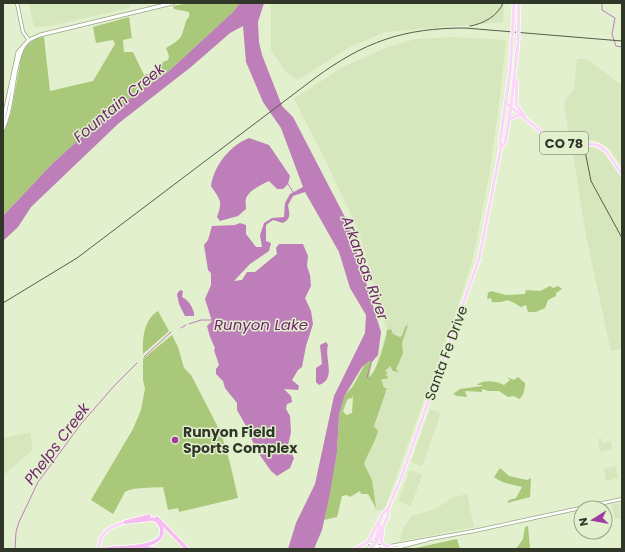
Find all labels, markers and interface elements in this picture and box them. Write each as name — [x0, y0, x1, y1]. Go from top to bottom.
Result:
water label: Fountain Creek — [69, 57, 170, 147]
road number: CO 78 — [540, 132, 588, 154]
water label: Arkansas River — [337, 212, 394, 323]
street label: Santa Fe Drive — [420, 303, 473, 403]
water label: Runyon Lake — [214, 314, 308, 335]
water label: Phelps Creek — [19, 398, 95, 489]
place label: Runyon Field Sports Complex — [183, 422, 298, 458]
marker: Runyon Field Sports Complex — [170, 435, 180, 445]
north arrow — [573, 500, 613, 540]
text: N — [575, 516, 592, 527]

